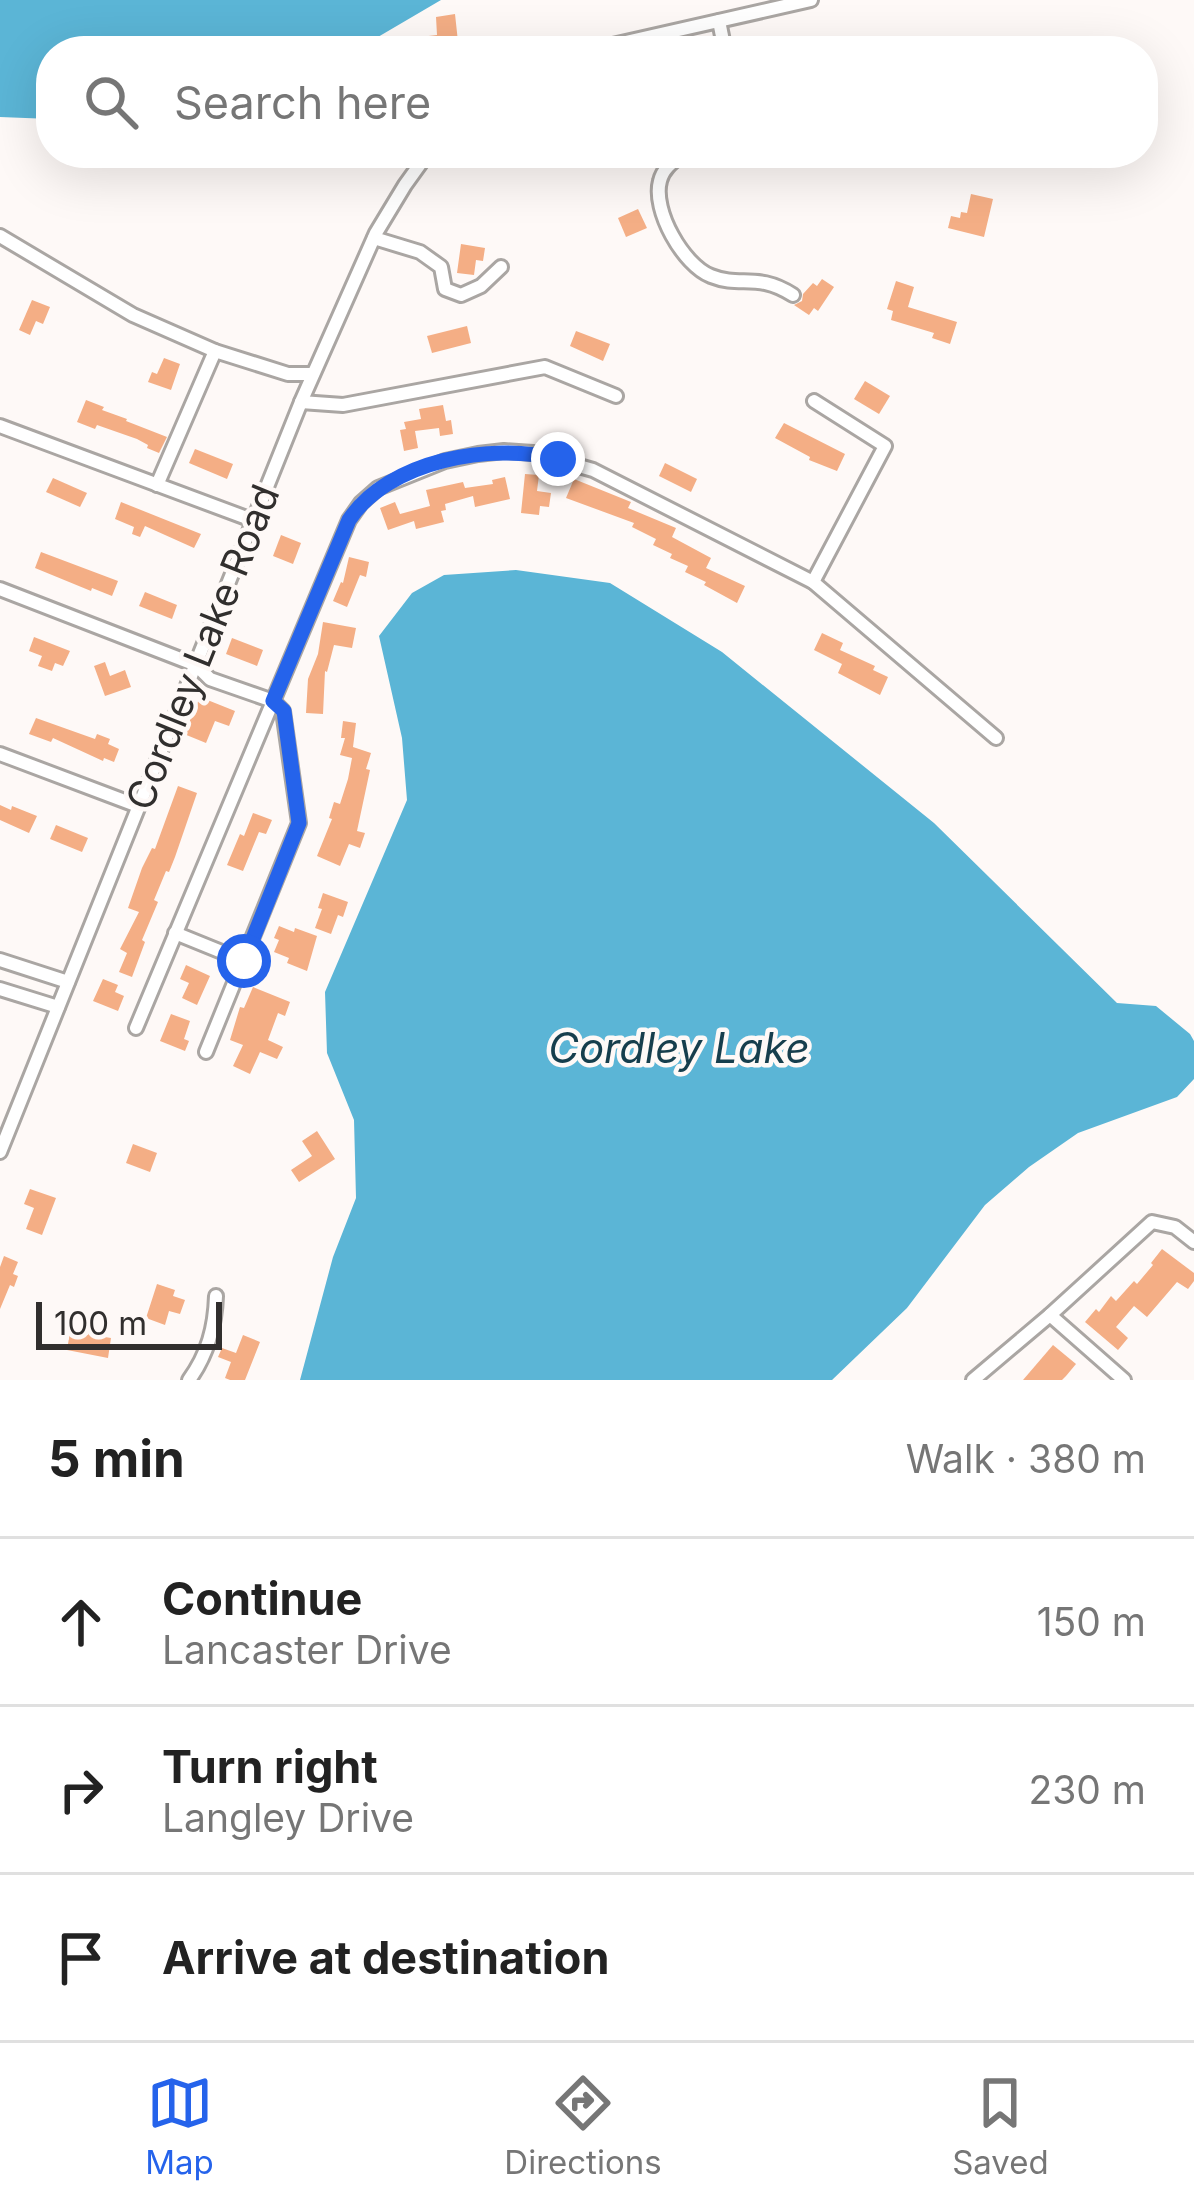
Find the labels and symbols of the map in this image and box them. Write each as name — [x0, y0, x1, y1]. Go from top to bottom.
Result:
route end — [531, 432, 585, 486]
street label: Cordley Lake Road — [115, 478, 289, 816]
route start — [217, 934, 271, 988]
water label: Cordley Lake — [548, 1022, 810, 1073]
scale bar — [36, 1296, 222, 1349]

